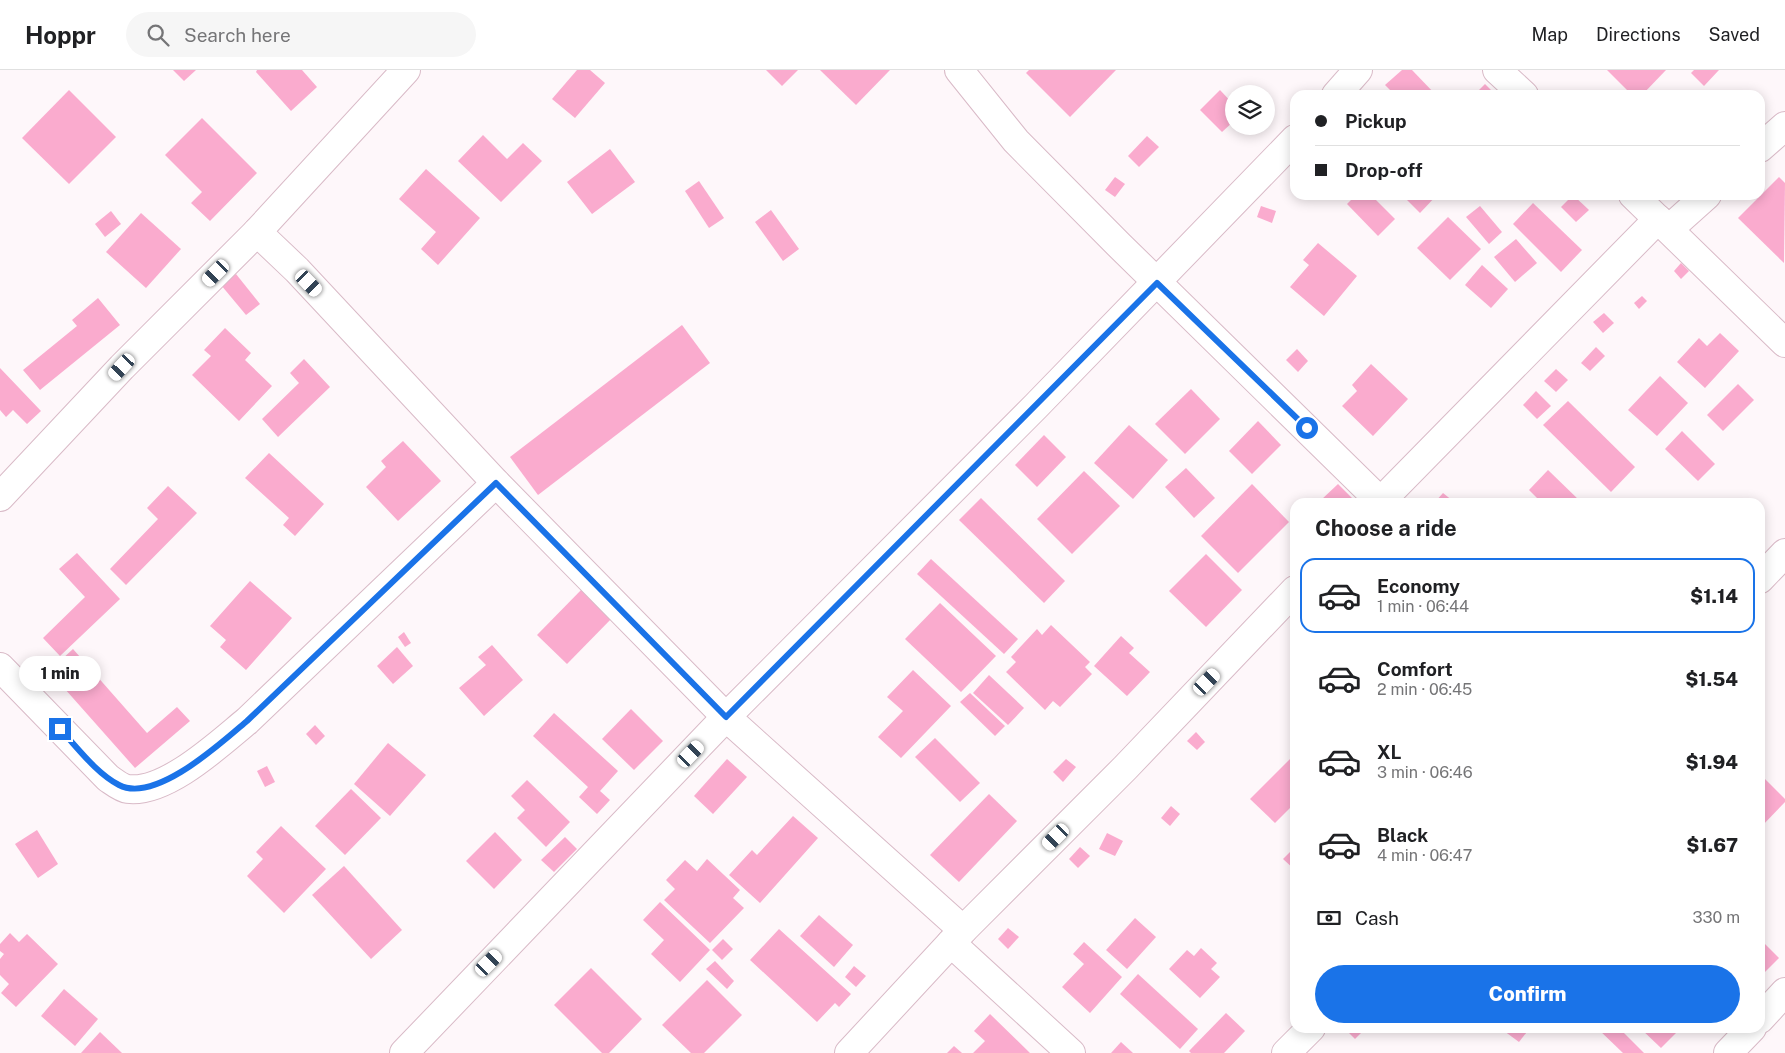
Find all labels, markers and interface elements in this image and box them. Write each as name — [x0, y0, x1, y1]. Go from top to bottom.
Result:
search box — [126, 12, 476, 57]
text: Hoppr — [25, 21, 96, 49]
icon: search — [144, 21, 172, 49]
text: Search here — [184, 24, 291, 46]
text: Map — [1531, 24, 1568, 45]
text: Directions — [1596, 24, 1681, 45]
text: Saved — [1709, 24, 1760, 45]
map controls — [1225, 85, 1275, 135]
button: layers — [1225, 85, 1275, 135]
text: Pickup — [1345, 110, 1407, 132]
text: Drop-off — [1345, 159, 1422, 181]
car — [200, 257, 231, 289]
car — [293, 267, 324, 299]
car — [106, 351, 137, 383]
route start — [1296, 417, 1318, 439]
text: Choose a ride — [1315, 515, 1457, 541]
icon: car — [1317, 573, 1362, 618]
text: Economy — [1377, 575, 1460, 597]
text: $1.14 — [1690, 585, 1738, 607]
text: 1 min · 06:44 — [1377, 597, 1469, 616]
callout: 1 min — [19, 656, 101, 692]
icon: car — [1317, 656, 1362, 701]
text: Comfort — [1377, 658, 1453, 680]
text: 1 min — [40, 664, 80, 683]
car — [1191, 666, 1222, 698]
text: $1.54 — [1685, 668, 1738, 690]
text: 2 min · 06:45 — [1377, 680, 1472, 699]
route end — [49, 718, 71, 740]
car — [675, 738, 706, 770]
icon: car — [1317, 739, 1362, 784]
text: XL — [1377, 741, 1402, 763]
text: $1.94 — [1686, 751, 1738, 773]
text: 3 min · 06:46 — [1377, 763, 1473, 782]
car — [1040, 821, 1071, 853]
icon: car — [1317, 822, 1362, 867]
text: Black — [1377, 824, 1428, 846]
text: $1.67 — [1686, 834, 1738, 856]
text: 4 min · 06:47 — [1377, 846, 1472, 865]
icon: cash — [1315, 904, 1343, 932]
text: Cash — [1355, 907, 1399, 929]
text: 330 m — [1693, 908, 1740, 927]
car — [473, 947, 504, 979]
button: Confirm — [1315, 965, 1740, 1023]

